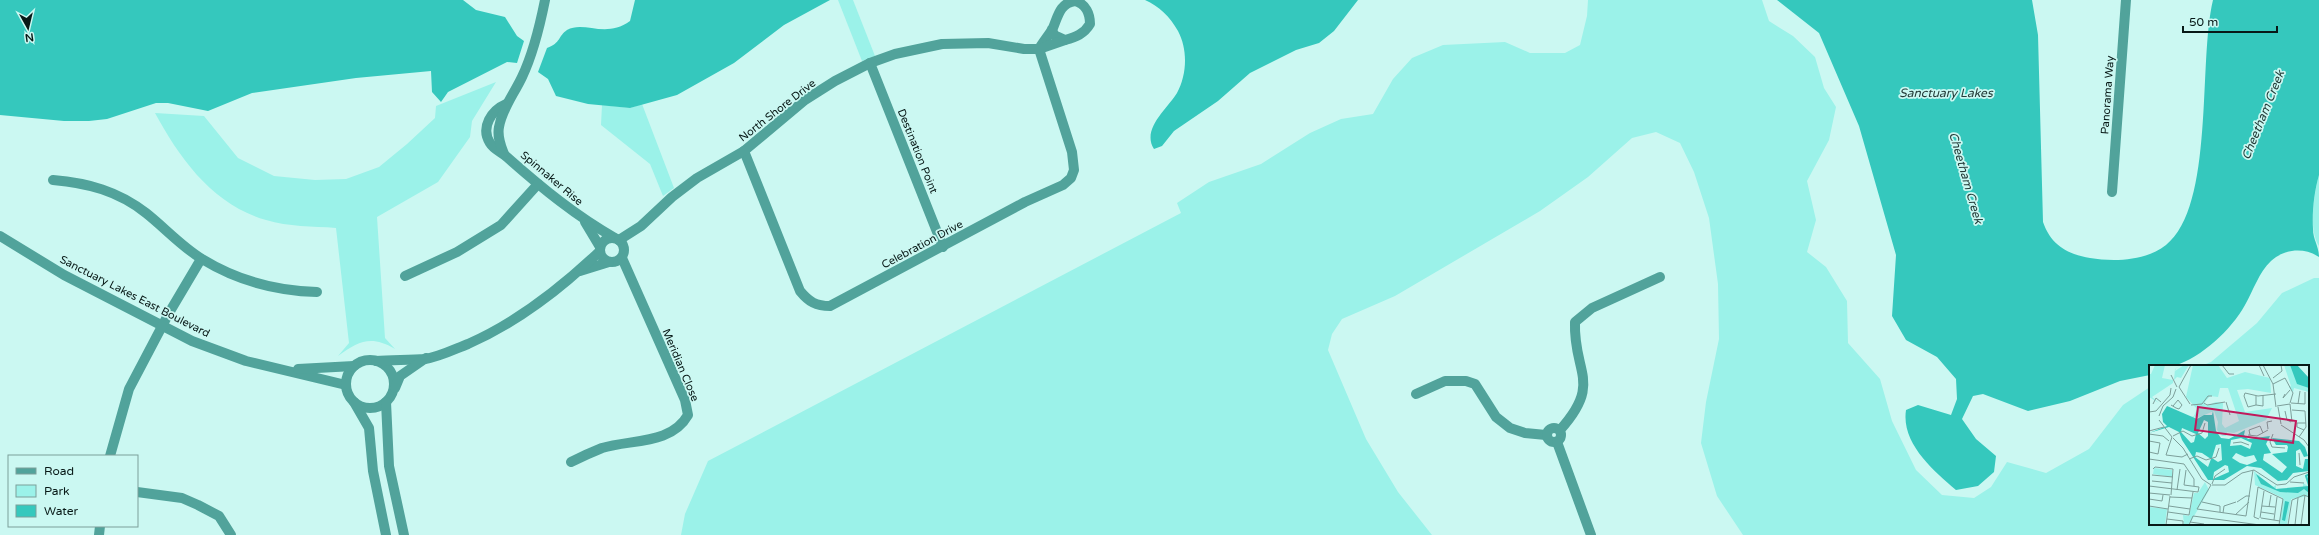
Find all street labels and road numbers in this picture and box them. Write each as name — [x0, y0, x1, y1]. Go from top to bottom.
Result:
street label: Panorama Way — [2098, 55, 2117, 135]
street label: North Shore Drive — [736, 76, 818, 144]
street label: Destination Point — [895, 107, 940, 195]
street label: Spinnaker Rise — [518, 149, 585, 208]
street label: Celebration Drive — [879, 218, 965, 271]
street label: Sanctuary Lakes East Boulevard — [58, 253, 212, 340]
street label: Meridian Close — [659, 327, 702, 403]

